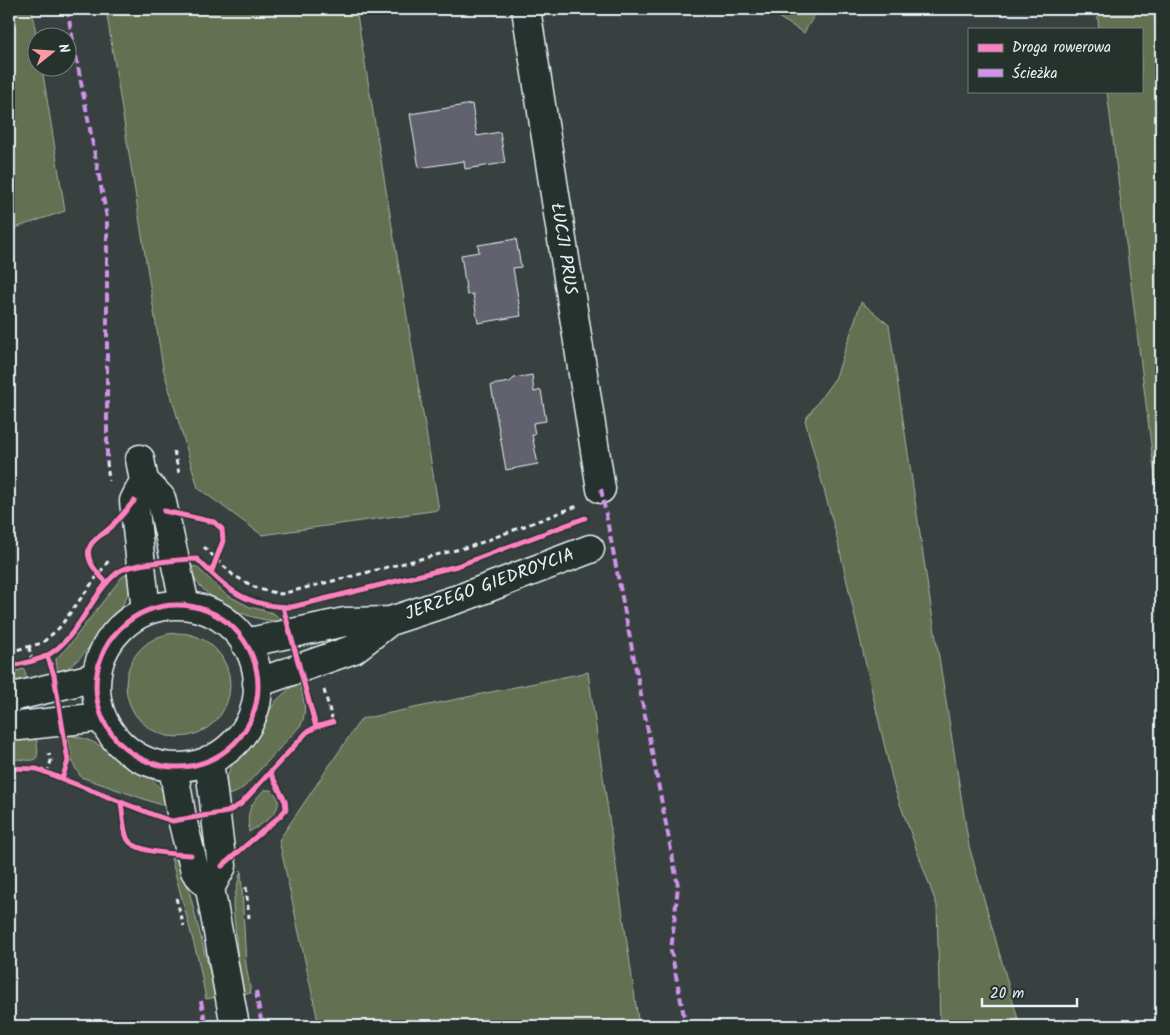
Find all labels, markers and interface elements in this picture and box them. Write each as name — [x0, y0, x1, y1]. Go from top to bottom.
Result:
north arrow — [28, 28, 78, 78]
legend — [968, 28, 1142, 92]
text: Droga rowerowa — [1012, 36, 1111, 60]
text: N — [52, 41, 75, 56]
text: Ścieżka — [1012, 62, 1057, 86]
street label: ŁUCJI PRUS — [541, 201, 585, 297]
street label: JERZEGO GIEDROYCIA — [401, 541, 579, 629]
scale bar — [982, 975, 1078, 1007]
text: 20 m — [990, 982, 1024, 1006]

